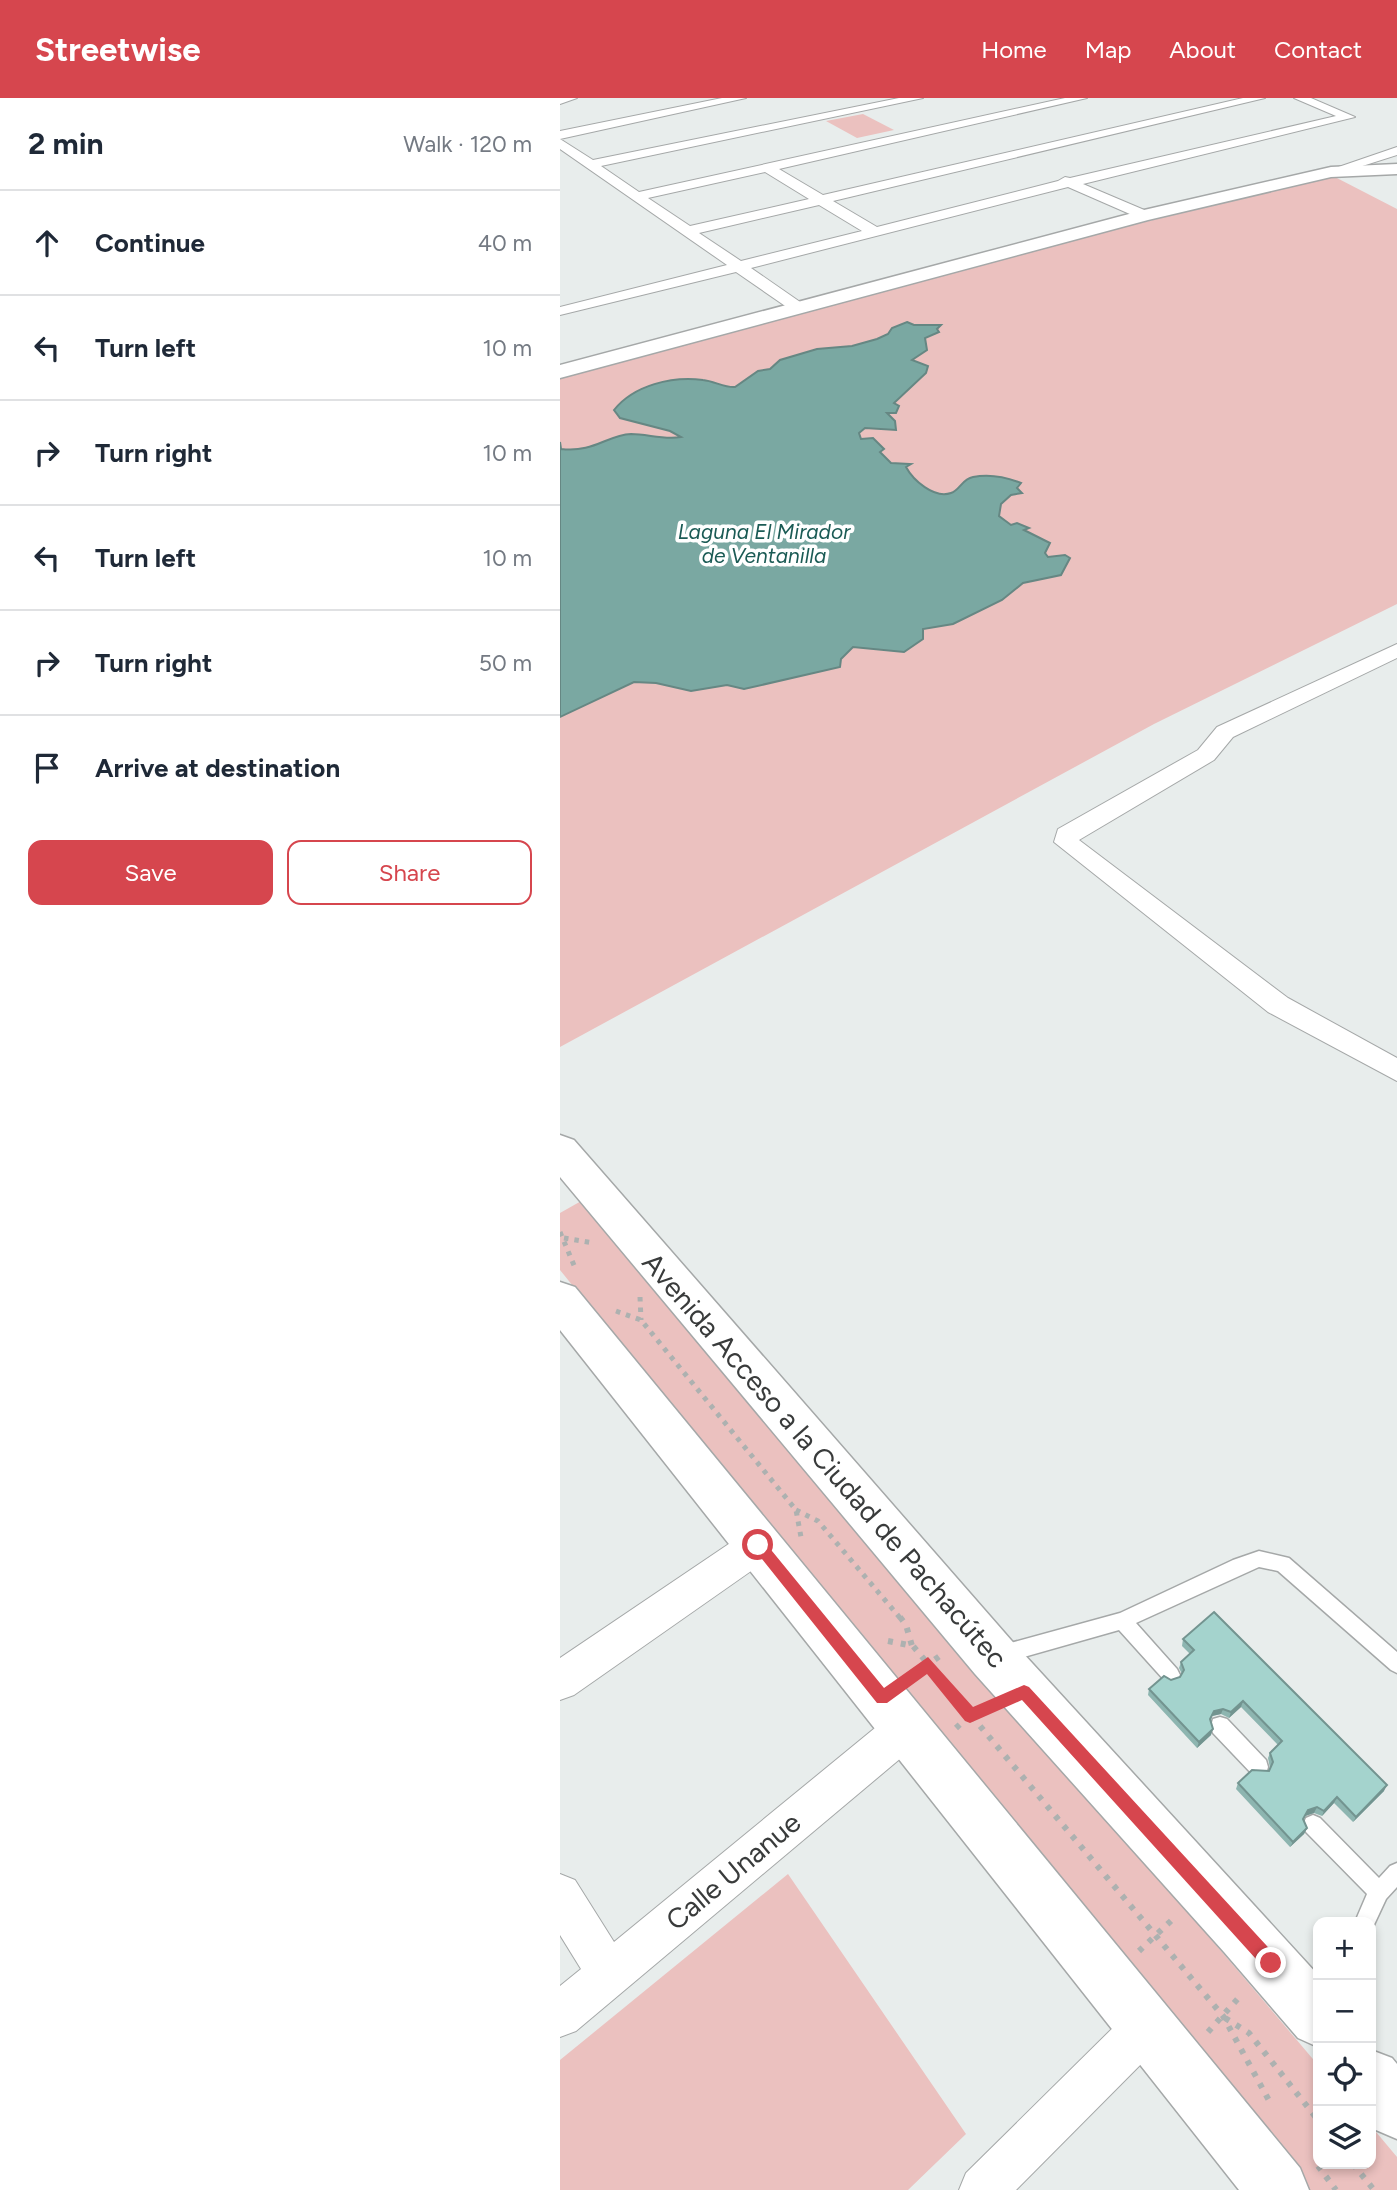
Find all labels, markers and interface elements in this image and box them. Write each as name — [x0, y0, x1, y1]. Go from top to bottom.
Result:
text: Streetwise — [35, 30, 201, 69]
text: Home — [981, 35, 1047, 64]
text: Map — [1085, 35, 1131, 64]
text: About — [1169, 35, 1236, 64]
text: Contact — [1274, 35, 1362, 64]
text: 2 min — [28, 125, 104, 162]
text: Walk · 120 m — [403, 130, 532, 158]
icon: ahead — [28, 224, 66, 262]
text: Continue — [95, 227, 205, 259]
text: 40 m — [478, 229, 532, 257]
icon: left — [28, 329, 66, 367]
text: Turn left — [95, 332, 196, 364]
text: 10 m — [483, 334, 532, 362]
icon: right — [28, 434, 66, 472]
text: Turn right — [95, 437, 212, 469]
text: 10 m — [483, 439, 532, 467]
water label: Laguna El Mirador de Ventanilla — [678, 519, 851, 568]
icon: left — [28, 539, 66, 577]
text: Turn left — [95, 542, 196, 574]
text: 10 m — [483, 544, 532, 572]
icon: right — [28, 644, 66, 682]
text: Turn right — [95, 647, 212, 679]
text: 50 m — [479, 649, 532, 677]
icon: arrive — [28, 749, 66, 787]
text: Arrive at destination — [95, 752, 340, 784]
button: Save — [28, 840, 273, 905]
button: Share — [287, 840, 532, 905]
street label: Avenida Acceso a la Ciudad de Pachacútec — [635, 1245, 1015, 1675]
route start — [742, 1529, 773, 1560]
street label: Calle Unanue — [659, 1805, 807, 1937]
map controls — [1313, 1917, 1376, 2169]
button: + — [1313, 1917, 1376, 1980]
route end — [1255, 1947, 1286, 1978]
button: − — [1313, 1980, 1376, 2043]
button: locate — [1313, 2043, 1376, 2106]
button: layers — [1313, 2106, 1376, 2169]

